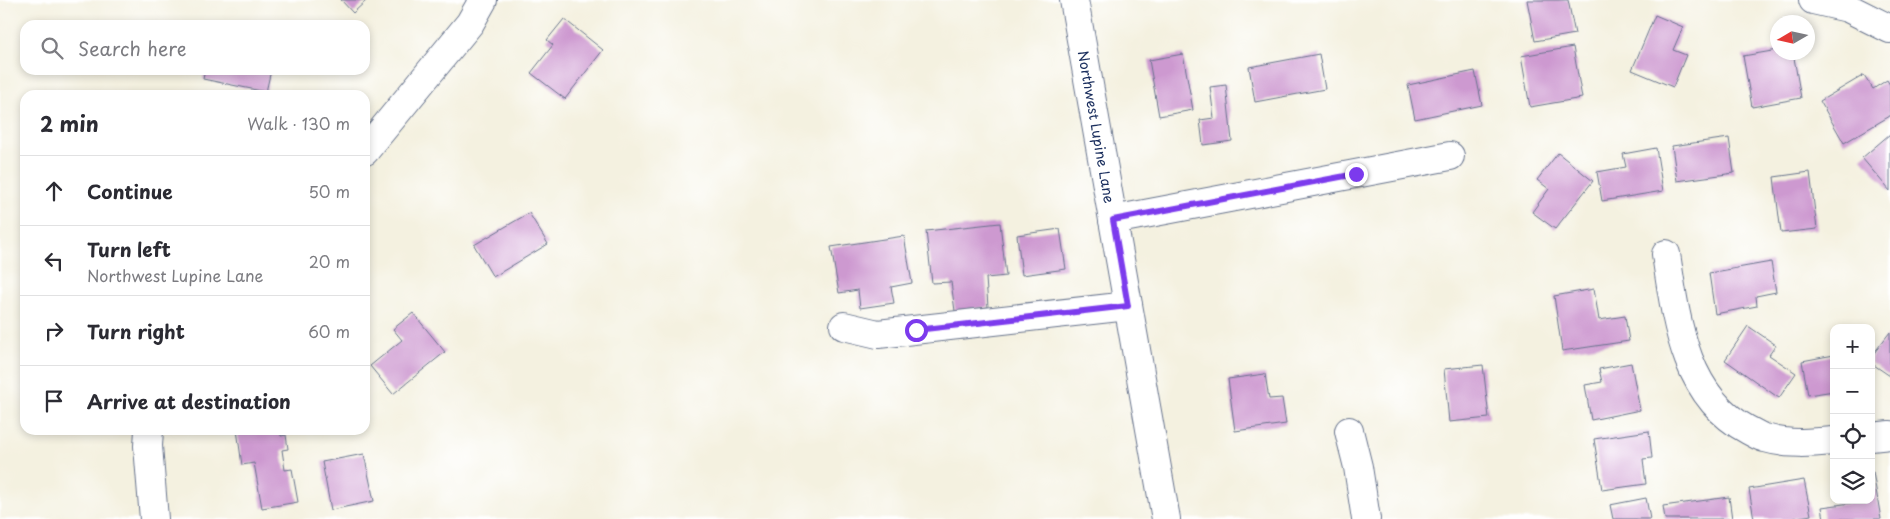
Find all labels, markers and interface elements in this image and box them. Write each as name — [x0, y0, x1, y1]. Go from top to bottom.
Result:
north arrow — [1770, 15, 1815, 60]
search box — [20, 20, 370, 75]
icon: search — [38, 34, 66, 62]
text: Search here — [78, 34, 187, 62]
street label: Northwest Lupine Lane — [1073, 49, 1120, 205]
text: 2 min — [40, 107, 99, 139]
text: Walk · 130 m — [247, 111, 350, 135]
route end — [1345, 163, 1368, 186]
icon: ahead — [40, 177, 68, 205]
text: Continue — [87, 177, 173, 205]
text: 50 m — [309, 179, 350, 203]
text: Turn left — [87, 235, 171, 263]
icon: left — [40, 247, 68, 275]
text: 20 m — [309, 249, 350, 273]
text: Northwest Lupine Lane — [87, 263, 264, 287]
icon: right — [40, 317, 68, 345]
text: Turn right — [87, 317, 185, 345]
text: 60 m — [308, 319, 350, 343]
route start — [905, 319, 928, 342]
map controls — [1830, 324, 1875, 504]
button: + — [1830, 324, 1875, 369]
button: − — [1830, 369, 1875, 414]
icon: arrive — [40, 387, 68, 415]
text: Arrive at destination — [87, 387, 291, 415]
button: locate — [1830, 414, 1875, 459]
button: layers — [1830, 459, 1875, 504]

